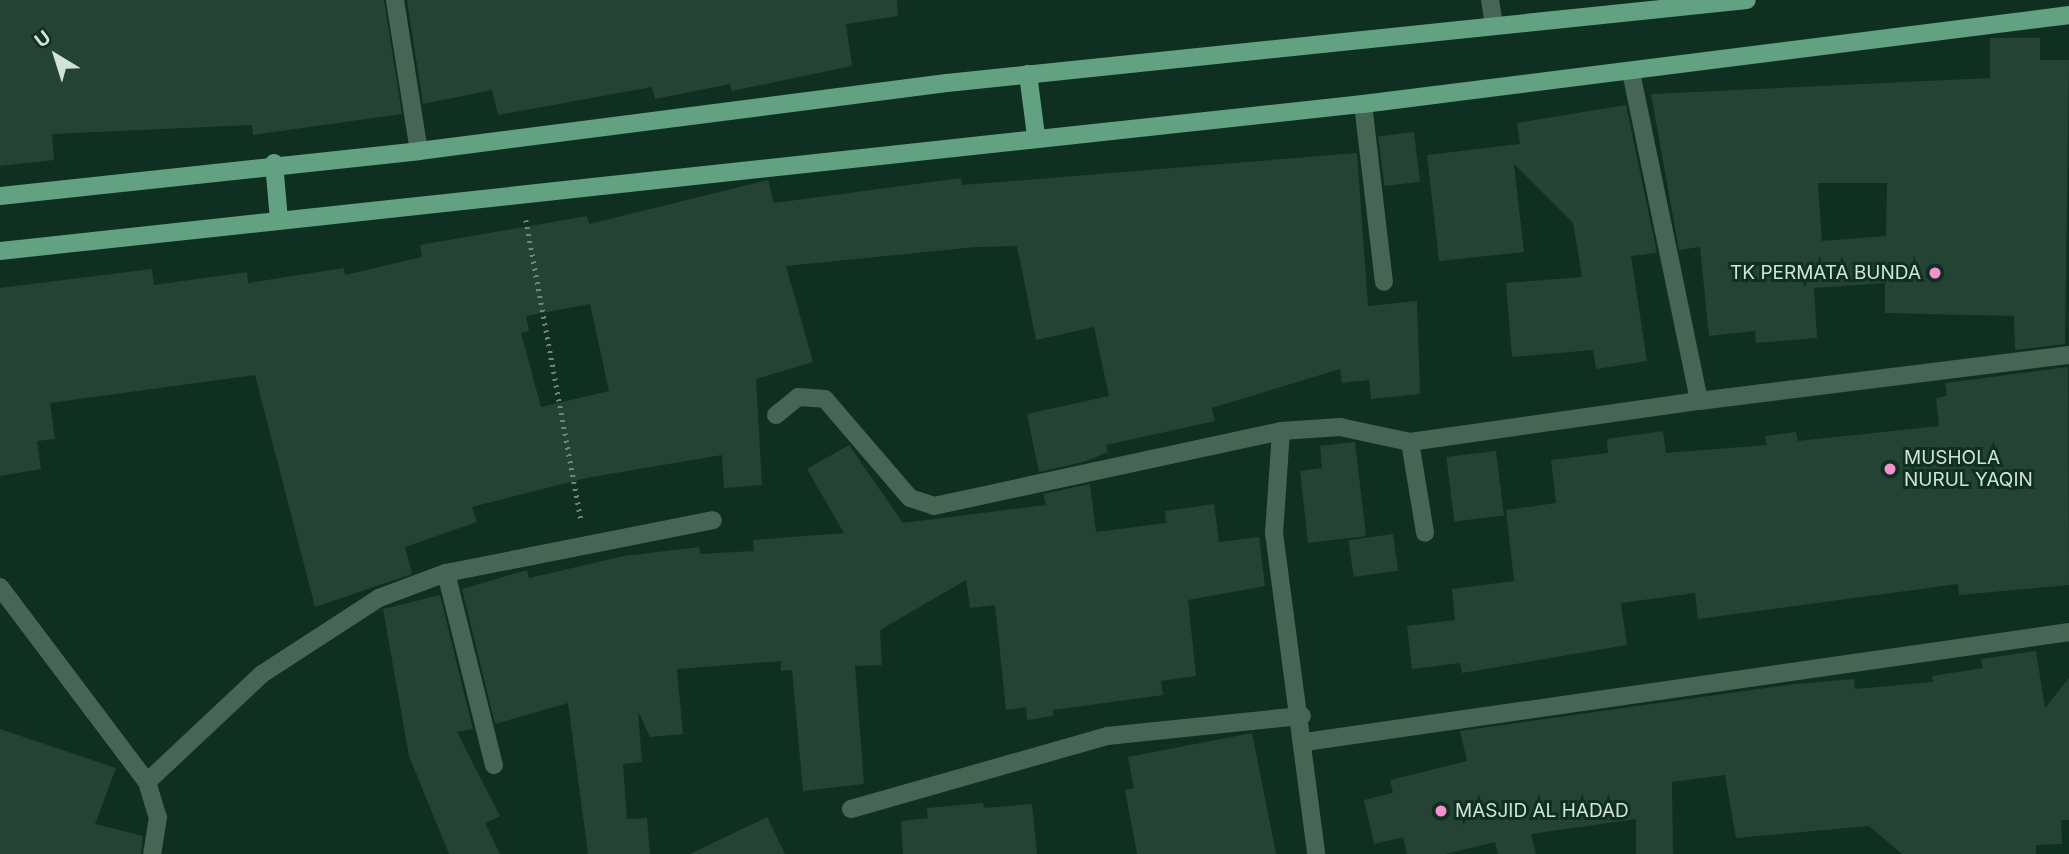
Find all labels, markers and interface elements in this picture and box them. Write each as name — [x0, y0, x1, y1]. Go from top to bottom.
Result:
north arrow — [21, 21, 91, 91]
text: U — [30, 26, 55, 52]
place label: TK PERMATA BUNDA — [1730, 262, 1921, 284]
marker: TK PERMATA BUNDA — [1927, 265, 1943, 281]
place label: MUSHOLA NURUL YAQIN — [1904, 447, 2033, 491]
marker: MUSHOLA NURUL YAQIN — [1882, 461, 1898, 477]
place label: MASJID AL HADAD — [1455, 800, 1629, 822]
marker: MASJID AL HADAD — [1433, 803, 1449, 819]

